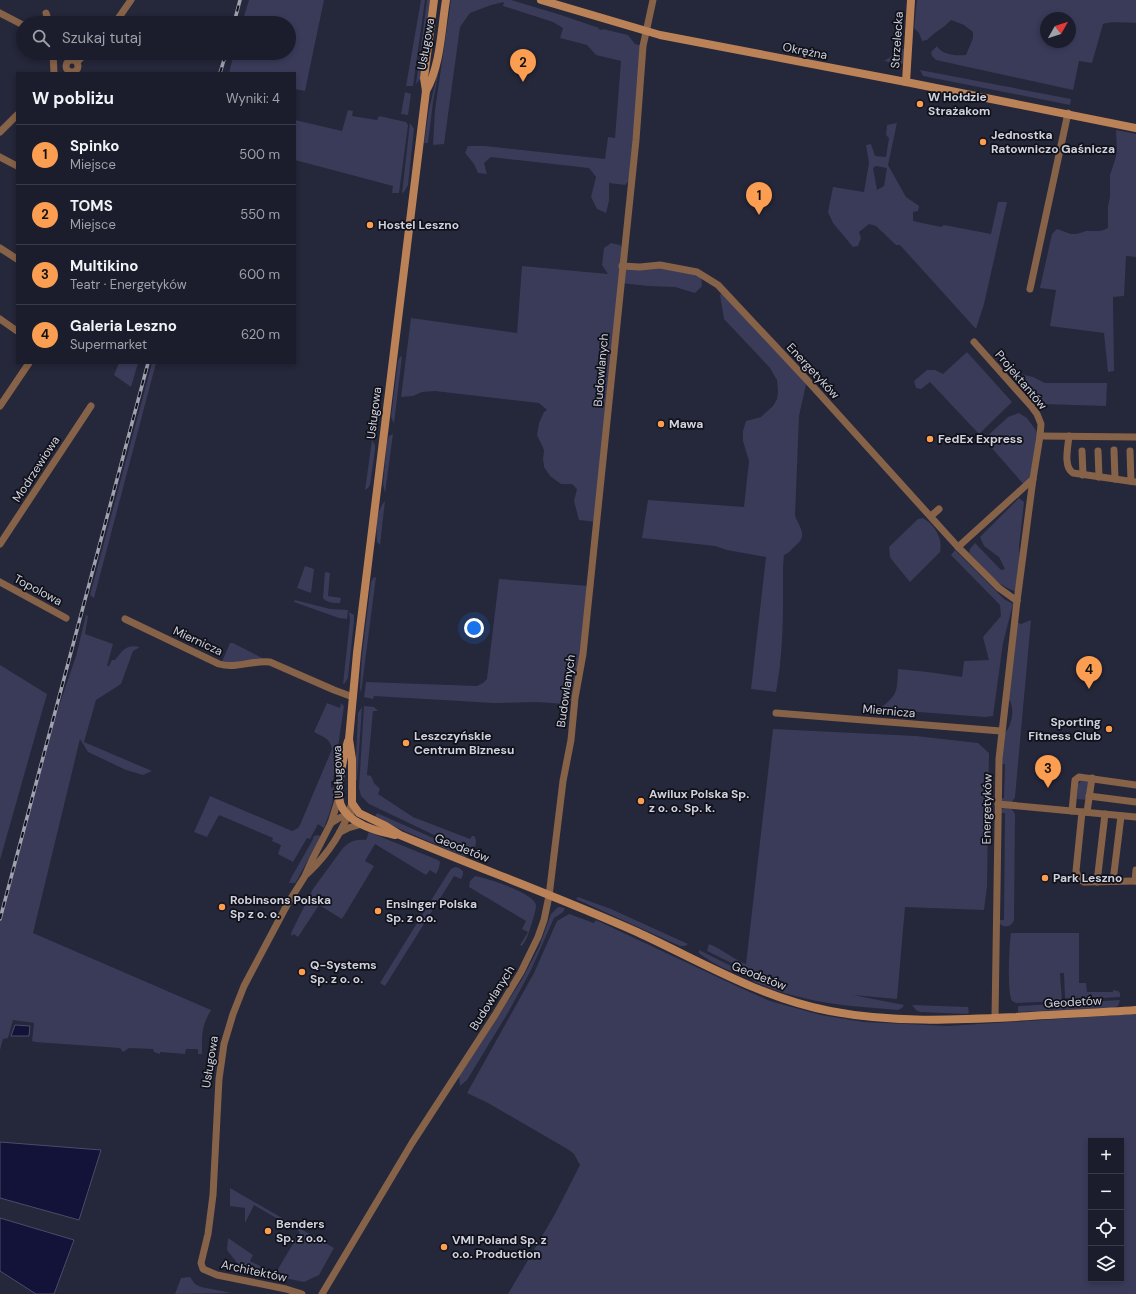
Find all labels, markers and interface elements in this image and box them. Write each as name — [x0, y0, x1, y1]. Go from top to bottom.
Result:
street label: Strzelecka — [887, 11, 907, 69]
north arrow — [1040, 12, 1076, 48]
search box — [16, 16, 296, 60]
street label: Usługowa — [414, 17, 438, 71]
icon: search — [30, 27, 52, 49]
text: Szukaj tutaj — [62, 28, 142, 48]
street label: Okrężna — [781, 39, 829, 63]
pin: 2 — [510, 49, 536, 82]
text: W pobliżu — [32, 87, 114, 109]
place label: W Hołdzie Strażakom — [928, 89, 990, 119]
text: Wyniki: 4 — [226, 90, 280, 107]
marker: W Hołdzie Strażakom — [915, 99, 925, 109]
place label: Jednostka Ratowniczo Gaśnicza — [991, 127, 1115, 157]
text: Spinko — [70, 136, 119, 156]
marker: Jednostka Ratowniczo Gaśnicza — [978, 137, 988, 147]
text: 1 — [43, 146, 47, 163]
text: 500 m — [239, 146, 280, 163]
text: Miejsce — [70, 156, 116, 173]
pin: 1 — [746, 182, 772, 215]
text: TOMS — [70, 196, 113, 216]
text: 2 — [41, 206, 49, 223]
text: 550 m — [240, 206, 280, 223]
text: Miejsce — [70, 216, 116, 233]
place label: Hostel Leszno — [378, 217, 459, 233]
marker: Hostel Leszno — [365, 220, 375, 230]
text: Multikino — [70, 256, 138, 276]
text: 3 — [41, 266, 49, 283]
text: 600 m — [239, 266, 280, 283]
text: Teatr · Energetyków — [70, 276, 187, 293]
text: Galeria Leszno — [70, 316, 177, 336]
text: 4 — [41, 326, 49, 343]
text: 620 m — [241, 326, 280, 343]
street label: Budowlanych — [590, 333, 612, 407]
text: Supermarket — [70, 336, 147, 353]
street label: Energetyków — [783, 340, 843, 402]
street label: Projektantów — [991, 347, 1051, 413]
street label: Usługowa — [363, 386, 385, 440]
place label: Mawa — [669, 416, 703, 432]
marker: Mawa — [656, 419, 666, 429]
place label: FedEx Express — [938, 431, 1023, 447]
street label: Modrzewiowa — [9, 433, 63, 505]
marker: FedEx Express — [925, 434, 935, 444]
street label: Topolowa — [11, 571, 65, 609]
your location — [464, 618, 484, 638]
street label: Miernicza — [171, 623, 225, 659]
street label: Budowlanych — [553, 653, 579, 728]
pin: 4 — [1076, 656, 1102, 689]
street label: Miernicza — [862, 701, 916, 721]
place label: Sporting Fitness Club — [1028, 714, 1101, 744]
marker: Sporting Fitness Club — [1104, 724, 1114, 734]
place label: Leszczyńskie Centrum Biznesu — [414, 728, 514, 758]
marker: Leszczyńskie Centrum Biznesu — [401, 738, 411, 748]
street label: Usługowa — [329, 745, 347, 799]
pin: 3 — [1035, 755, 1061, 788]
street label: Energetyków — [978, 773, 996, 845]
place label: Awilux Polska Sp. z o. o. Sp. k. — [649, 786, 749, 816]
marker: Awilux Polska Sp. z o. o. Sp. k. — [636, 796, 646, 806]
street label: Geodetów — [432, 830, 492, 866]
place label: Park Leszno — [1053, 870, 1122, 886]
marker: Park Leszno — [1040, 873, 1050, 883]
place label: Robinsons Polska Sp z o. o. — [230, 892, 331, 922]
place label: Ensinger Polska Sp. z o.o. — [386, 896, 477, 926]
marker: Robinsons Polska Sp z o. o. — [217, 902, 227, 912]
marker: Ensinger Polska Sp. z o.o. — [373, 906, 383, 916]
place label: Q-Systems Sp. z o. o. — [310, 957, 377, 987]
street label: Geodetów — [729, 958, 789, 994]
street label: Budowlanych — [466, 963, 518, 1033]
marker: Q-Systems Sp. z o. o. — [297, 967, 307, 977]
street label: Geodetów — [1044, 992, 1102, 1012]
street label: Usługowa — [198, 1035, 222, 1089]
map controls — [1088, 1138, 1124, 1282]
button: + — [1088, 1138, 1124, 1174]
button: − — [1088, 1174, 1124, 1210]
button: locate — [1088, 1210, 1124, 1246]
place label: Benders Sp. z o.o. — [276, 1216, 326, 1246]
marker: Benders Sp. z o.o. — [263, 1226, 273, 1236]
place label: VMI Poland Sp. z o.o. Production — [452, 1232, 547, 1262]
marker: VMI Poland Sp. z o.o. Production — [439, 1242, 449, 1252]
button: layers — [1088, 1246, 1124, 1282]
street label: Architektów — [220, 1256, 288, 1286]

